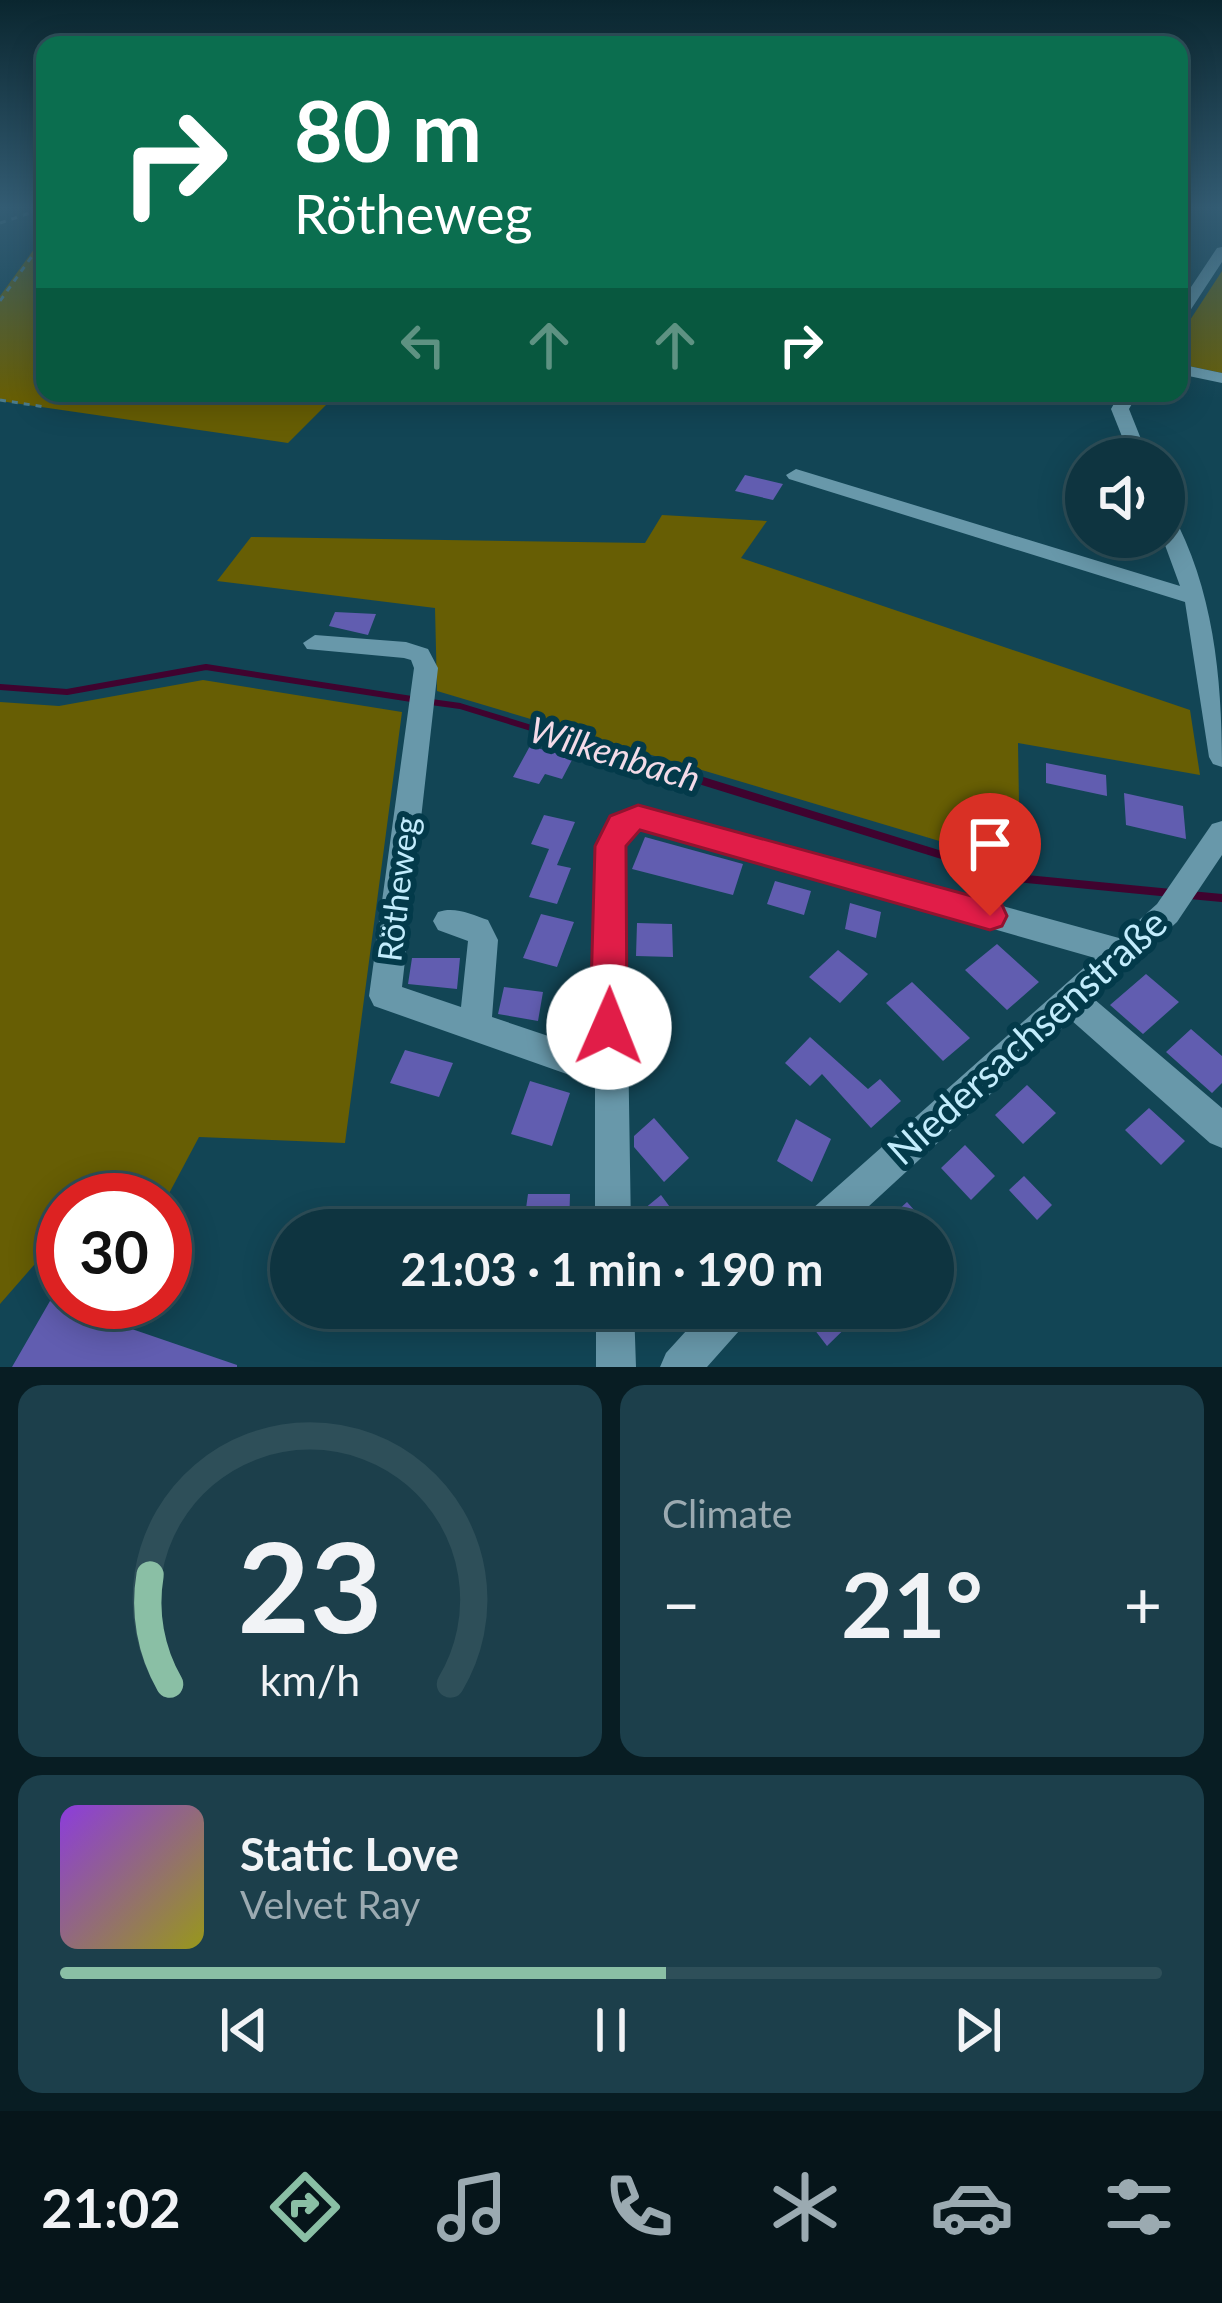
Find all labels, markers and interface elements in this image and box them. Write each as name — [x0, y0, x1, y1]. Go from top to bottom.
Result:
text: 80 m — [294, 79, 482, 180]
icon: right — [96, 84, 252, 240]
text: Rötheweg — [294, 181, 533, 246]
icon: left — [390, 312, 456, 378]
icon: ahead — [516, 312, 582, 378]
icon: ahead — [642, 312, 708, 378]
icon: right — [768, 312, 834, 378]
map controls — [1065, 438, 1185, 558]
button: sound — [1065, 438, 1185, 558]
water label: Wilkenbach — [525, 706, 706, 800]
pin — [939, 793, 1041, 916]
icon: arrive — [957, 811, 1023, 877]
street label: Rötheweg — [368, 814, 426, 964]
street label: Niedersachsenstraße — [877, 899, 1175, 1174]
position arrow — [546, 964, 672, 1090]
speed limit sign: 30 — [36, 1173, 192, 1329]
text: 21:03 · 1 min · 190 m — [401, 1242, 823, 1296]
text: Climate — [662, 1490, 792, 1536]
text: 23 — [238, 1510, 382, 1660]
text: 21° — [841, 1549, 983, 1657]
text: − — [662, 1564, 700, 1643]
text: + — [1124, 1564, 1162, 1643]
text: km/h — [260, 1654, 360, 1705]
text: Static Love — [240, 1827, 459, 1881]
text: Velvet Ray — [240, 1881, 420, 1927]
icon: previous — [211, 1997, 277, 2063]
icon: pause — [578, 1997, 644, 2063]
icon: next — [945, 1997, 1011, 2063]
icon: directions — [263, 2165, 347, 2249]
icon: music — [430, 2165, 514, 2249]
icon: phone — [597, 2165, 681, 2249]
icon: climate — [763, 2165, 847, 2249]
icon: car — [930, 2165, 1014, 2249]
icon: filters — [1097, 2165, 1181, 2249]
text: 21:02 — [41, 2175, 181, 2240]

